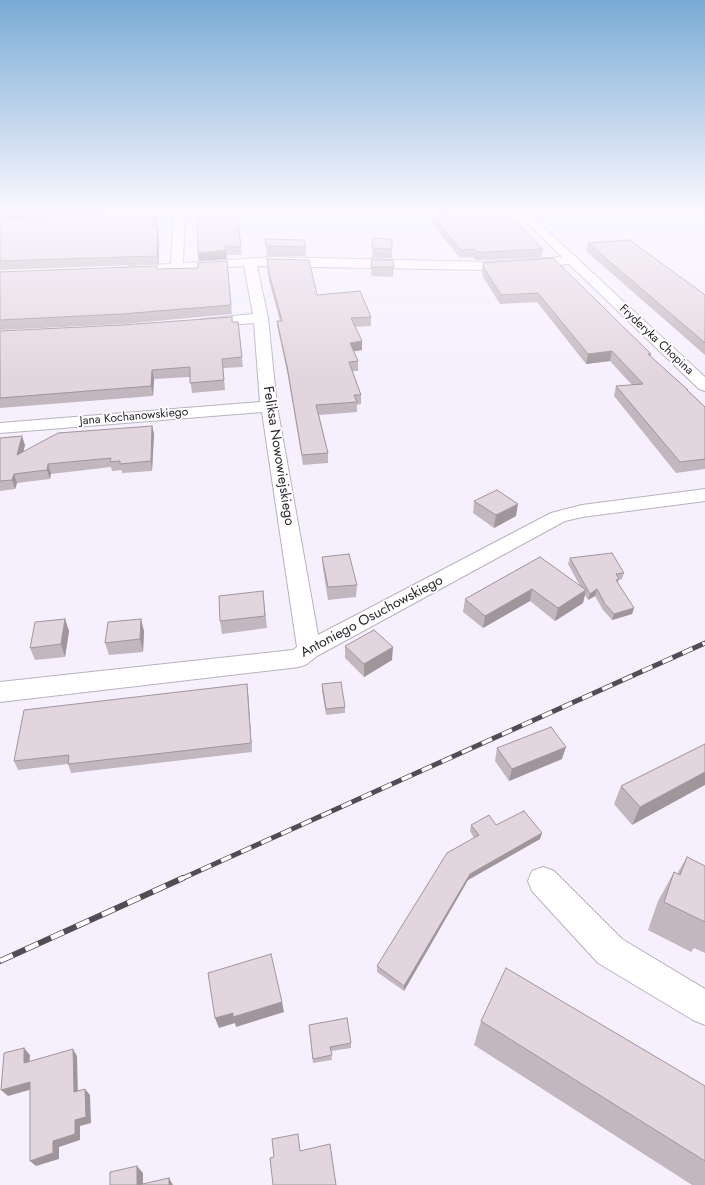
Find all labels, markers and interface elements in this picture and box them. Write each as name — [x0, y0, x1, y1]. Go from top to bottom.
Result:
street label: Fryderyka Chopina — [616, 302, 696, 378]
street label: Feliksa Nowowiejskiego — [259, 385, 297, 527]
street label: Jana Kochanowskiego — [79, 405, 189, 429]
street label: Antoniego Osuchowskiego — [298, 572, 446, 662]

